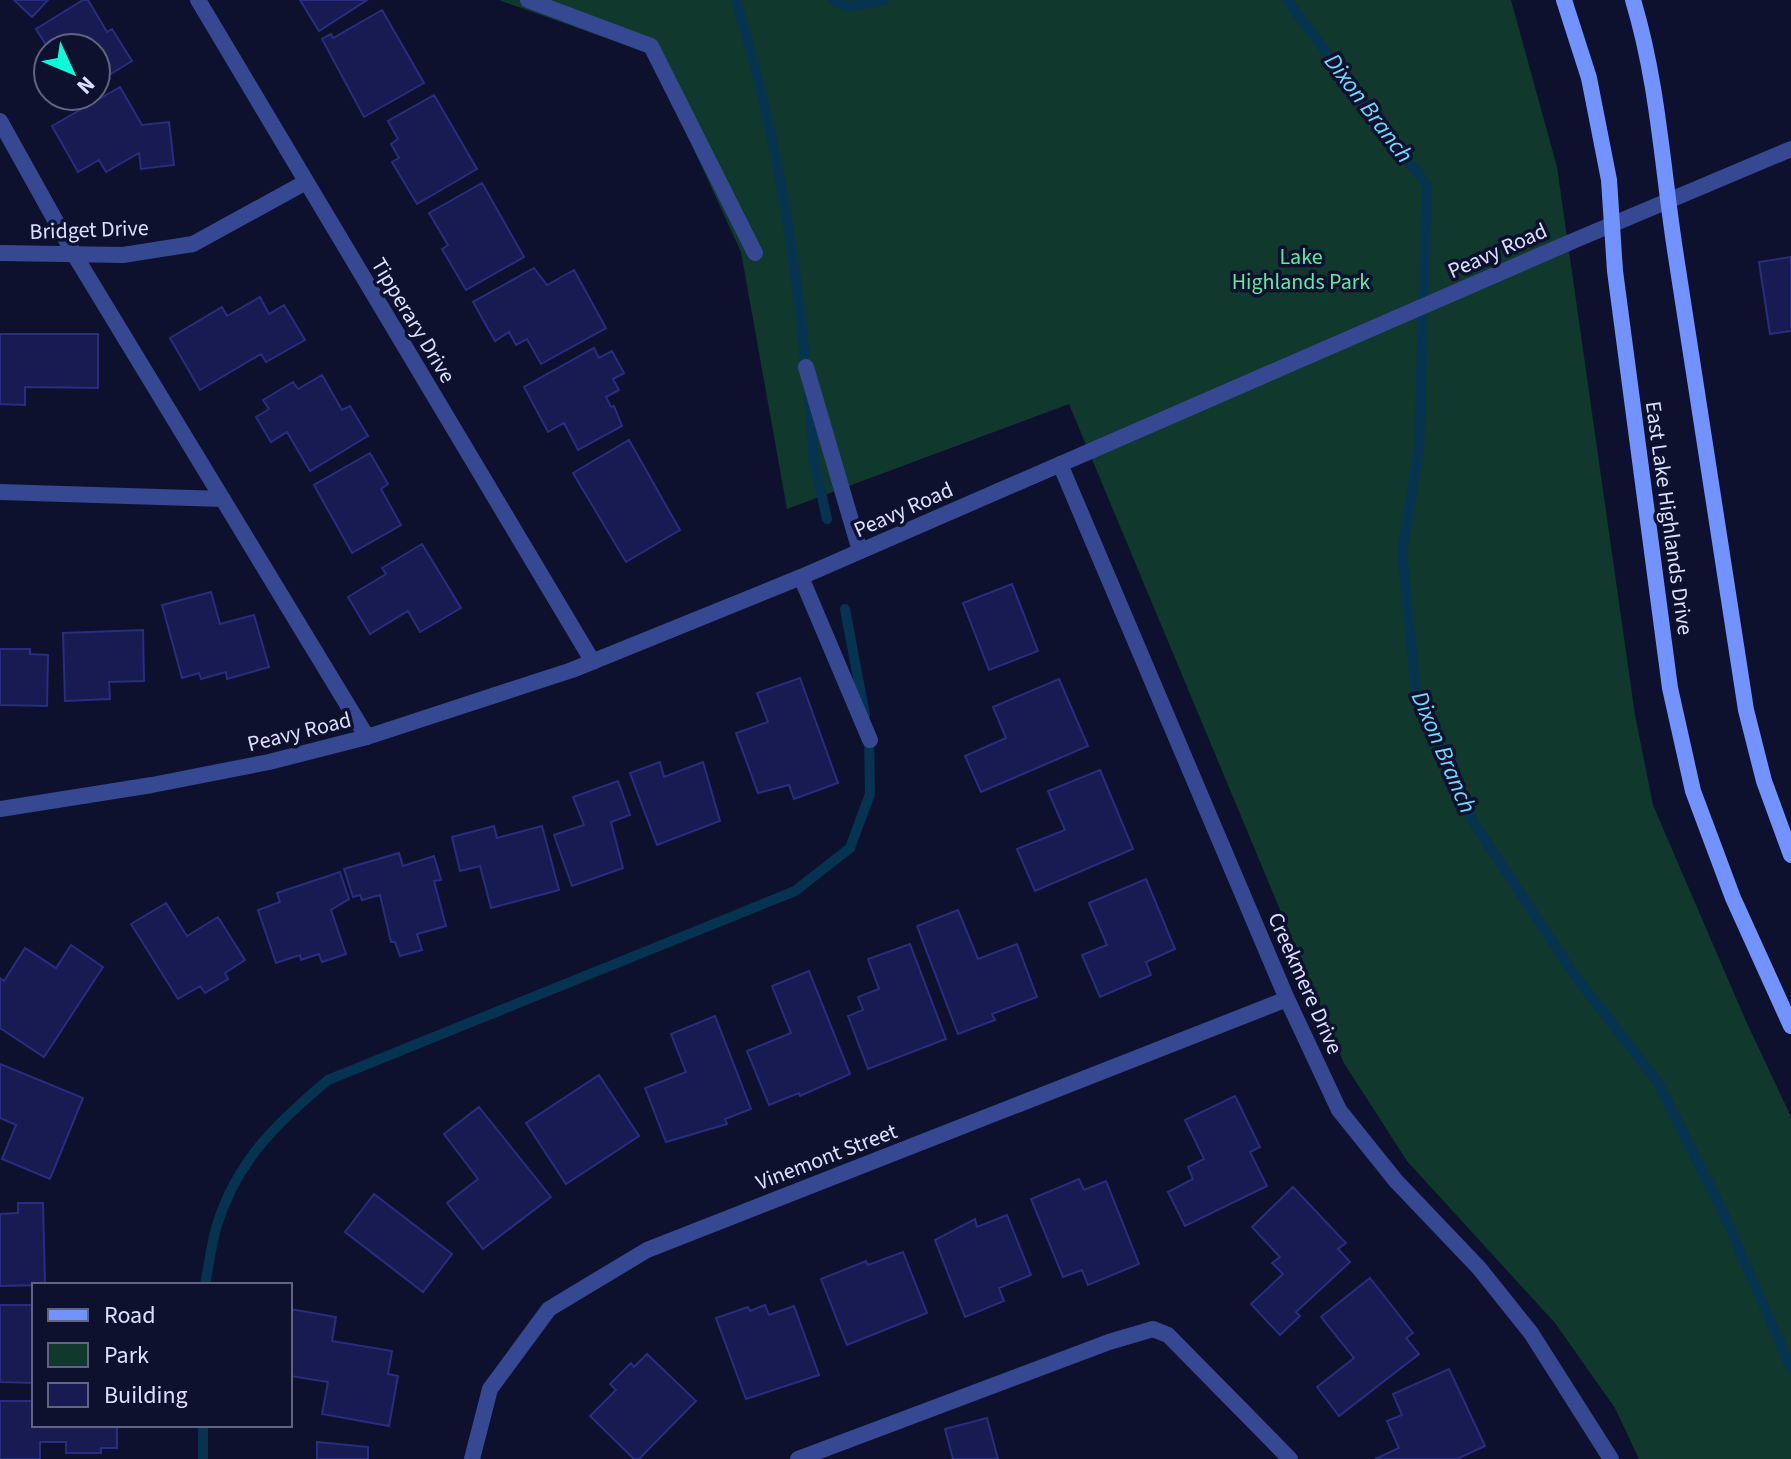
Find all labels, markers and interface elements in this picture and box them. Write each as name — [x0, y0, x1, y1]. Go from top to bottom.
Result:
north arrow — [32, 32, 112, 112]
water label: Dixon Branch — [1316, 46, 1422, 171]
text: N — [69, 69, 102, 102]
street label: Bridget Drive — [29, 212, 149, 248]
street label: Peavy Road — [1443, 215, 1552, 287]
park label: Lake Highlands Park — [1232, 241, 1370, 298]
street label: Tipperary Drive — [363, 252, 463, 389]
street label: East Lake Highlands Drive — [1637, 399, 1701, 637]
street label: Peavy Road — [849, 474, 958, 546]
water label: Dixon Branch — [1402, 686, 1485, 819]
street label: Peavy Road — [244, 704, 354, 760]
street label: Creekmere Drive — [1260, 907, 1351, 1060]
street label: Vinemont Street — [751, 1115, 902, 1199]
legend — [32, 1283, 292, 1427]
text: Road — [104, 1298, 156, 1333]
text: Park — [104, 1338, 149, 1373]
text: Building — [104, 1378, 188, 1413]

